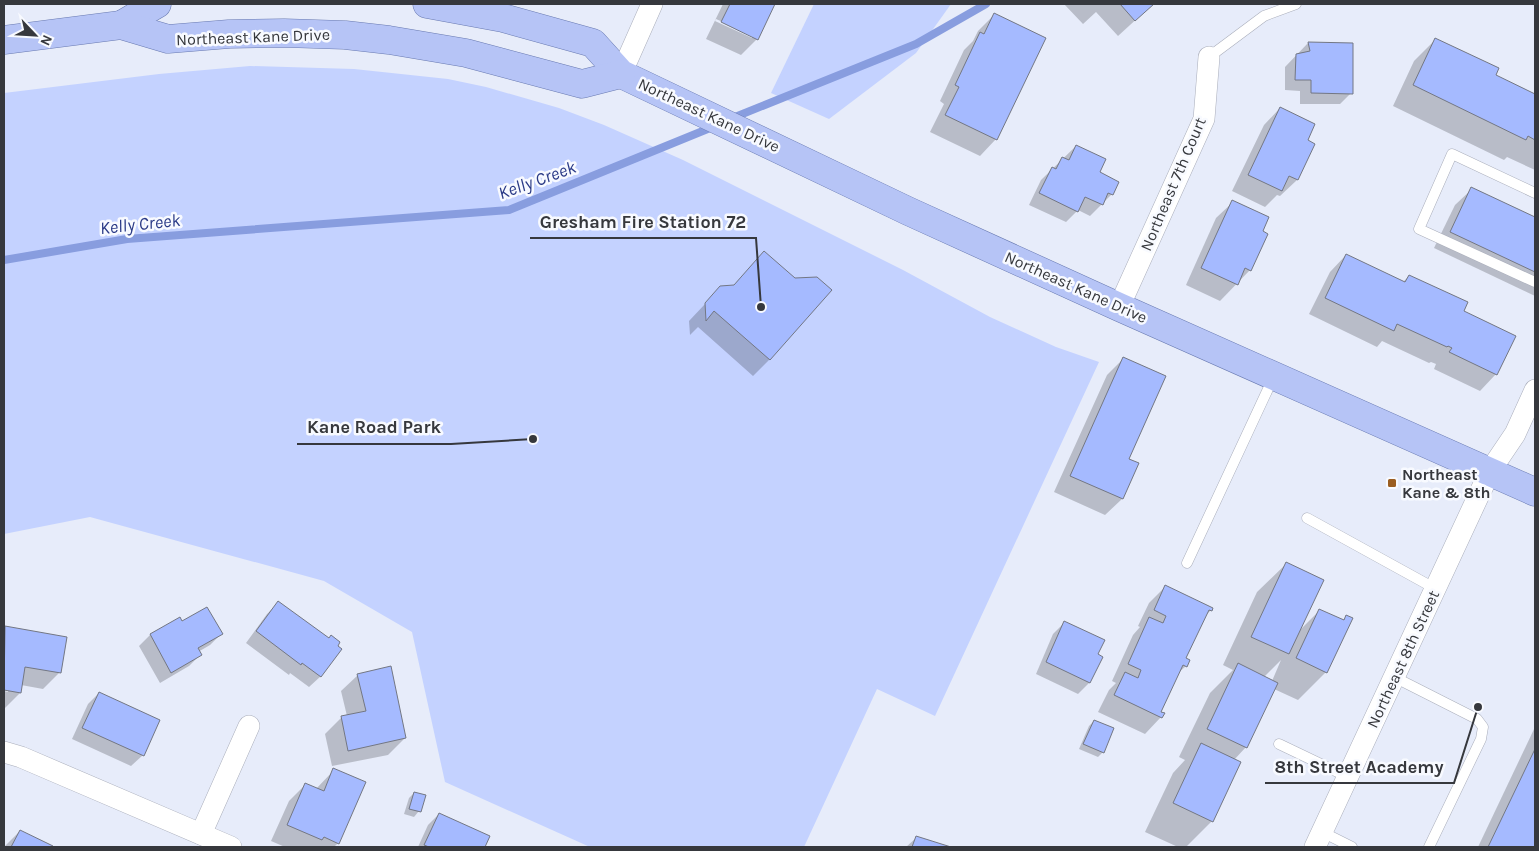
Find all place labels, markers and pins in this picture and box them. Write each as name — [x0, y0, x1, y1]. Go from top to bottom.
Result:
callout: Gresham Fire Station 72 — [530, 205, 756, 238]
callout: Kane Road Park — [297, 411, 451, 444]
place label: Northeast Kane & 8th — [1402, 465, 1490, 502]
marker: Northeast Kane & 8th — [1386, 477, 1398, 489]
callout: 8th Street Academy — [1265, 750, 1454, 783]

